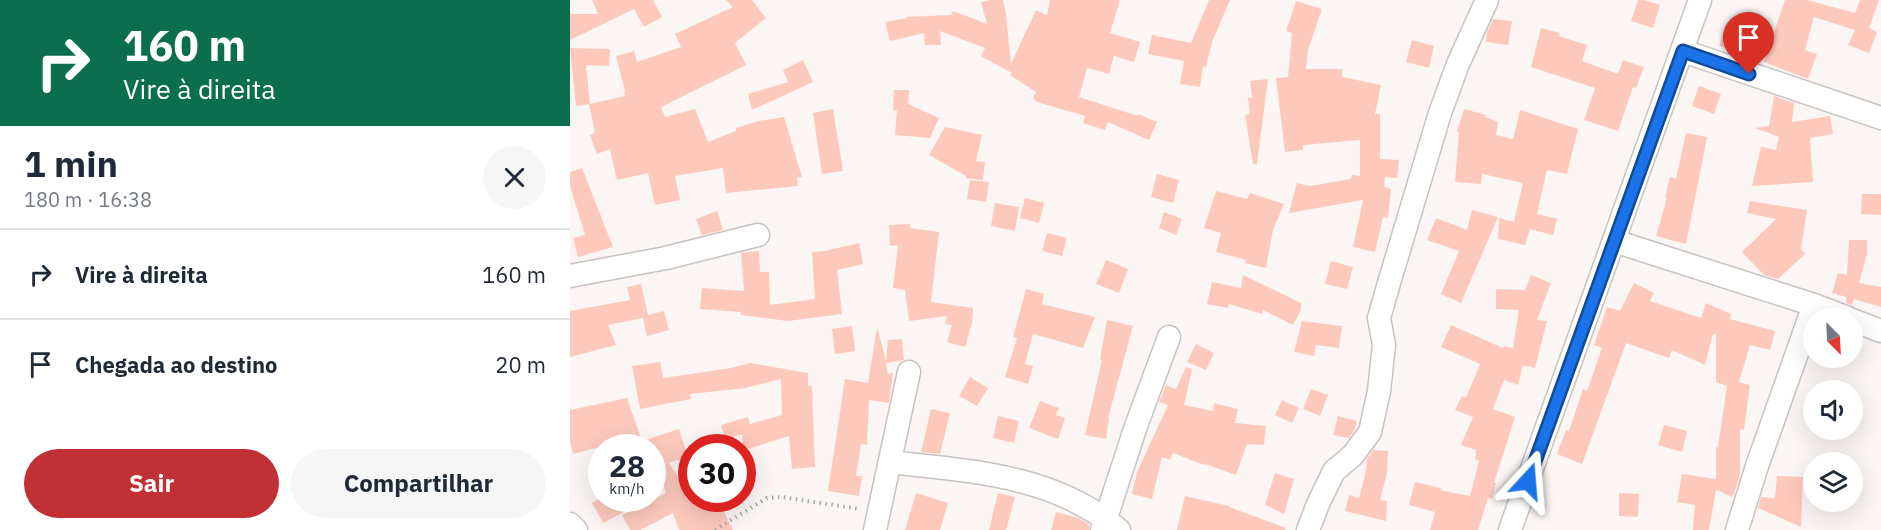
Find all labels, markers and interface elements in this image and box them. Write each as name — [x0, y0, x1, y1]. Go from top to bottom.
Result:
pin — [1723, 12, 1774, 74]
text: 160 m — [123, 18, 246, 73]
icon: arrive — [1732, 21, 1765, 54]
icon: right — [24, 24, 102, 102]
text: Vire à direita — [123, 71, 276, 106]
text: 1 min — [24, 140, 118, 187]
button: close — [483, 146, 546, 209]
text: 180 m · 16:38 — [24, 186, 152, 213]
icon: right — [24, 258, 57, 291]
text: Vire à direita — [75, 260, 208, 289]
text: 160 m — [482, 260, 546, 289]
north arrow — [1803, 308, 1863, 368]
map controls — [1803, 308, 1863, 512]
icon: arrive — [24, 348, 57, 381]
text: Chegada ao destino — [75, 350, 278, 379]
text: 20 m — [495, 350, 546, 379]
button: sound — [1803, 380, 1863, 440]
speed limit sign: 30 — [678, 434, 756, 512]
text: 28 — [609, 446, 645, 485]
button: Sair — [24, 449, 279, 518]
button: Compartilhar — [291, 449, 546, 518]
position arrow — [1496, 449, 1560, 513]
button: layers — [1803, 452, 1863, 512]
text: km/h — [609, 479, 645, 498]

